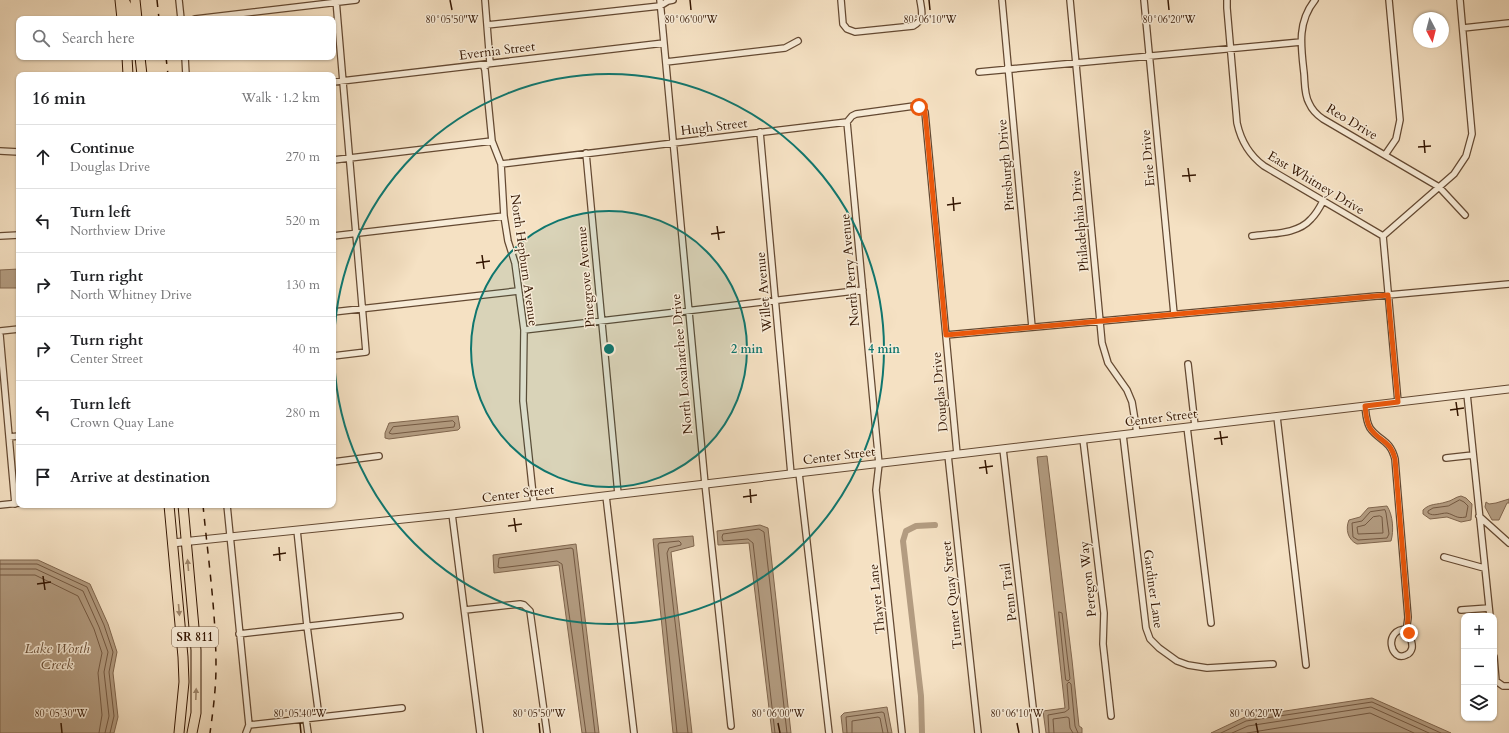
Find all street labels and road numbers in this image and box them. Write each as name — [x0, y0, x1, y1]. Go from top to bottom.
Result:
street label: Evernia Street — [458, 37, 536, 65]
street label: Reo Drive — [1323, 100, 1381, 144]
street label: Hugh Street — [680, 114, 748, 140]
street label: Pittsburgh Drive — [993, 118, 1019, 212]
street label: Erie Drive — [1137, 129, 1159, 187]
street label: East Whitney Drive — [1264, 147, 1368, 219]
street label: Philadelphia Drive — [1067, 169, 1093, 272]
street label: North Hepburn Avenue — [506, 193, 542, 327]
street label: North Perry Avenue — [836, 213, 864, 327]
street label: Pinegrove Avenue — [573, 225, 599, 329]
street label: Willet Avenue — [752, 251, 777, 334]
street label: North Loxahatchee Drive — [667, 293, 697, 435]
street label: Douglas Drive — [928, 351, 952, 433]
street label: Center Street — [1124, 405, 1198, 431]
street label: Center Street — [802, 443, 876, 469]
street label: Center Street — [481, 481, 555, 507]
street label: Turner Quay Street — [937, 540, 967, 650]
street label: Peregon Way — [1075, 540, 1101, 618]
street label: Gardiner Lane — [1139, 548, 1167, 630]
street label: Penn Trail — [996, 561, 1022, 622]
street label: Thayer Lane — [864, 563, 890, 635]
road number: SR 811 — [172, 627, 218, 647]

